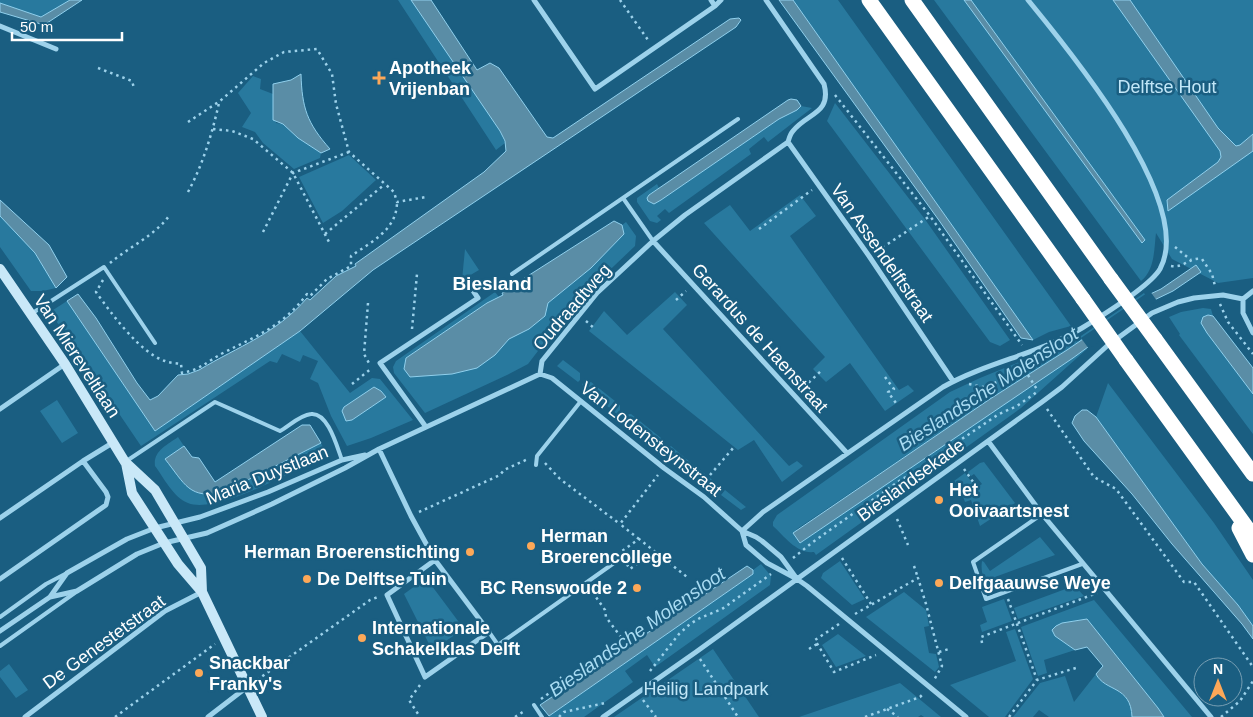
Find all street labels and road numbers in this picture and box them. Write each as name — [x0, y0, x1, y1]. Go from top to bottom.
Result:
street label: Van Assendelftstraat — [827, 180, 937, 326]
street label: Oudraadtweg — [529, 260, 615, 354]
street label: Gerardus de Haenstraat — [688, 260, 832, 416]
street label: Van Miereveltlaan — [30, 291, 124, 421]
street label: Van Lodensteynstraat — [576, 378, 726, 500]
street label: Bieslandsekade — [854, 435, 968, 525]
street label: Maria Duystlaan — [203, 441, 331, 509]
street label: De Genestetstraat — [39, 591, 169, 693]

